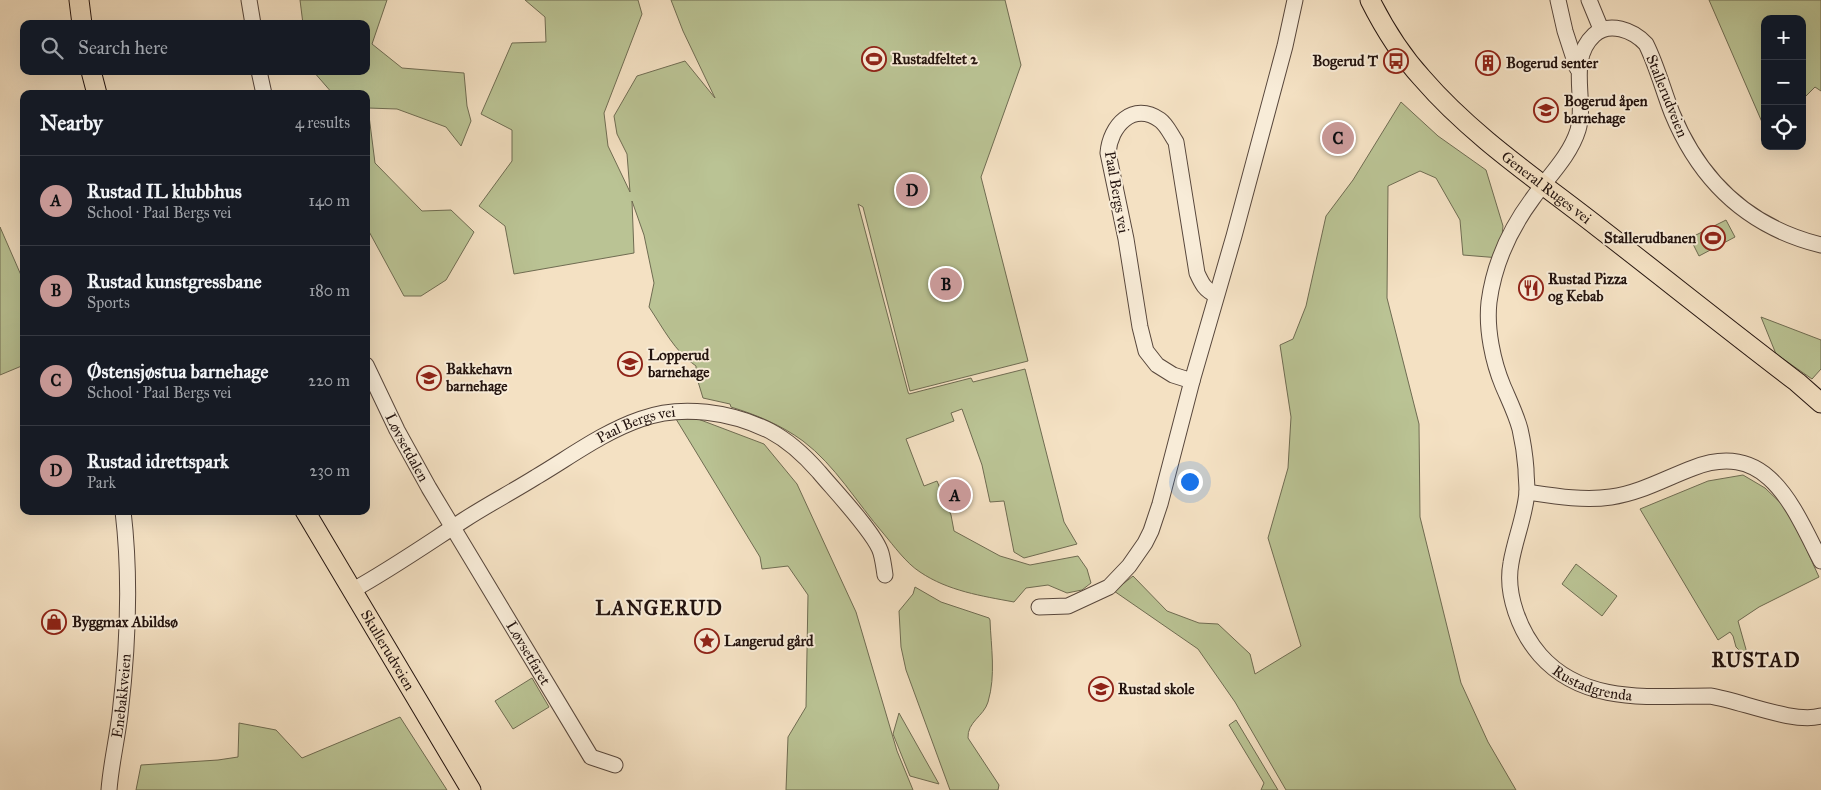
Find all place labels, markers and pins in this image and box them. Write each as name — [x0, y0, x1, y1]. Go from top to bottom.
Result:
sports icon: Rustadfeltet 2 — [861, 46, 887, 72]
bus stop icon: Bogerud T — [1383, 48, 1409, 74]
place label: Rustadfeltet 2 — [892, 50, 978, 68]
building icon: Bogerud senter — [1475, 50, 1501, 76]
place label: Bogerud T — [1312, 52, 1379, 71]
place label: Bogerud senter — [1506, 54, 1599, 73]
place label: Bogerud åpen barnehage — [1563, 92, 1648, 128]
school or university icon: Bogerud åpen barnehage — [1533, 97, 1559, 123]
pin: C — [1322, 119, 1354, 157]
pin: D — [896, 171, 928, 209]
sports icon: Stallerudbanen — [1700, 225, 1726, 251]
place label: Stallerudbanen — [1604, 229, 1697, 247]
pin: B — [930, 265, 962, 303]
place label: Rustad Pizza og Kebab — [1548, 270, 1628, 306]
restaurant icon: Rustad Pizza og Kebab — [1518, 275, 1544, 301]
place label: Lopperud barnehage — [647, 346, 710, 382]
school or university icon: Lopperud barnehage — [617, 351, 643, 377]
place label: Bakkehavn barnehage — [445, 360, 513, 396]
school or university icon: Bakkehavn barnehage — [416, 365, 442, 391]
pin: A — [939, 476, 971, 514]
shop icon: Byggmax Abildsø — [41, 609, 67, 635]
place label: Byggmax Abildsø — [72, 613, 178, 632]
place icon: Langerud gård — [694, 628, 720, 654]
place label: Langerud gård — [724, 632, 814, 651]
school or university icon: Rustad skole — [1088, 676, 1114, 702]
place label: Rustad skole — [1118, 680, 1195, 698]

